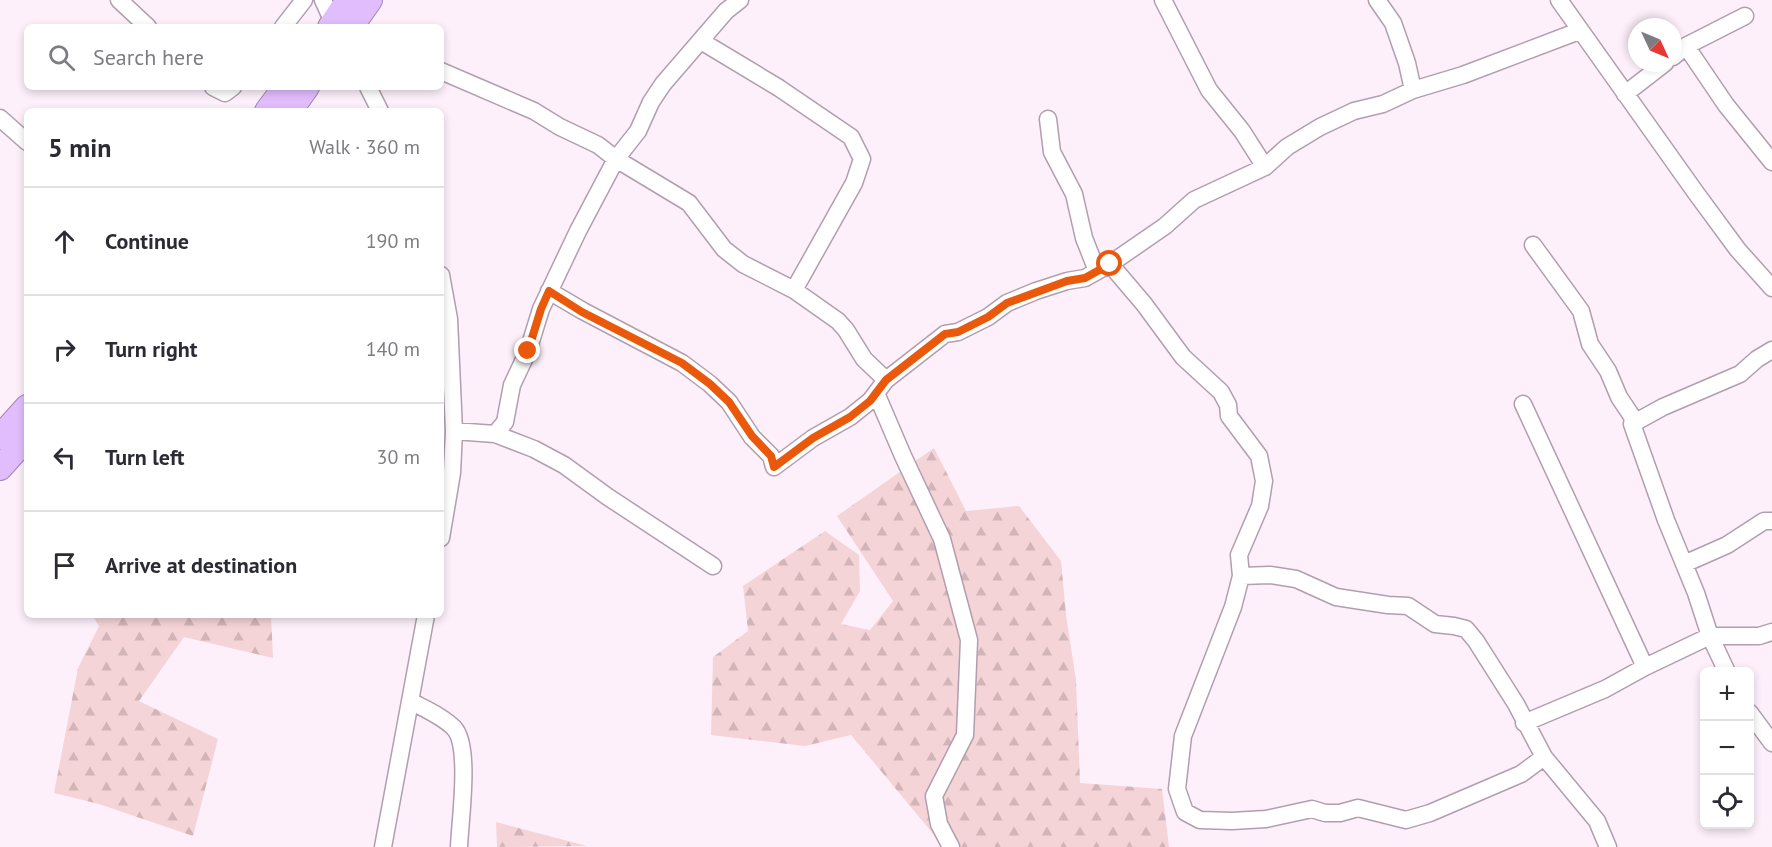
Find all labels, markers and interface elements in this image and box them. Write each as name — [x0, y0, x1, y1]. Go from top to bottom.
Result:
north arrow — [1628, 18, 1682, 72]
search box — [24, 24, 444, 90]
icon: search — [45, 41, 78, 74]
text: Search here — [93, 43, 204, 71]
text: 5 min — [48, 131, 111, 164]
text: Walk · 360 m — [309, 134, 420, 160]
icon: ahead — [48, 225, 81, 258]
text: Continue — [105, 227, 189, 255]
text: 190 m — [366, 228, 420, 254]
route start — [1096, 250, 1122, 276]
icon: right — [48, 333, 81, 366]
text: Turn right — [105, 335, 197, 363]
text: 140 m — [366, 336, 420, 362]
route end — [514, 337, 540, 363]
icon: left — [48, 441, 81, 474]
text: Turn left — [105, 443, 185, 471]
text: 30 m — [377, 444, 420, 470]
icon: arrive — [48, 549, 81, 582]
text: Arrive at destination — [105, 551, 297, 579]
map controls — [1700, 667, 1754, 829]
button: + — [1700, 667, 1754, 721]
button: − — [1700, 721, 1754, 775]
button: locate — [1700, 775, 1754, 829]

